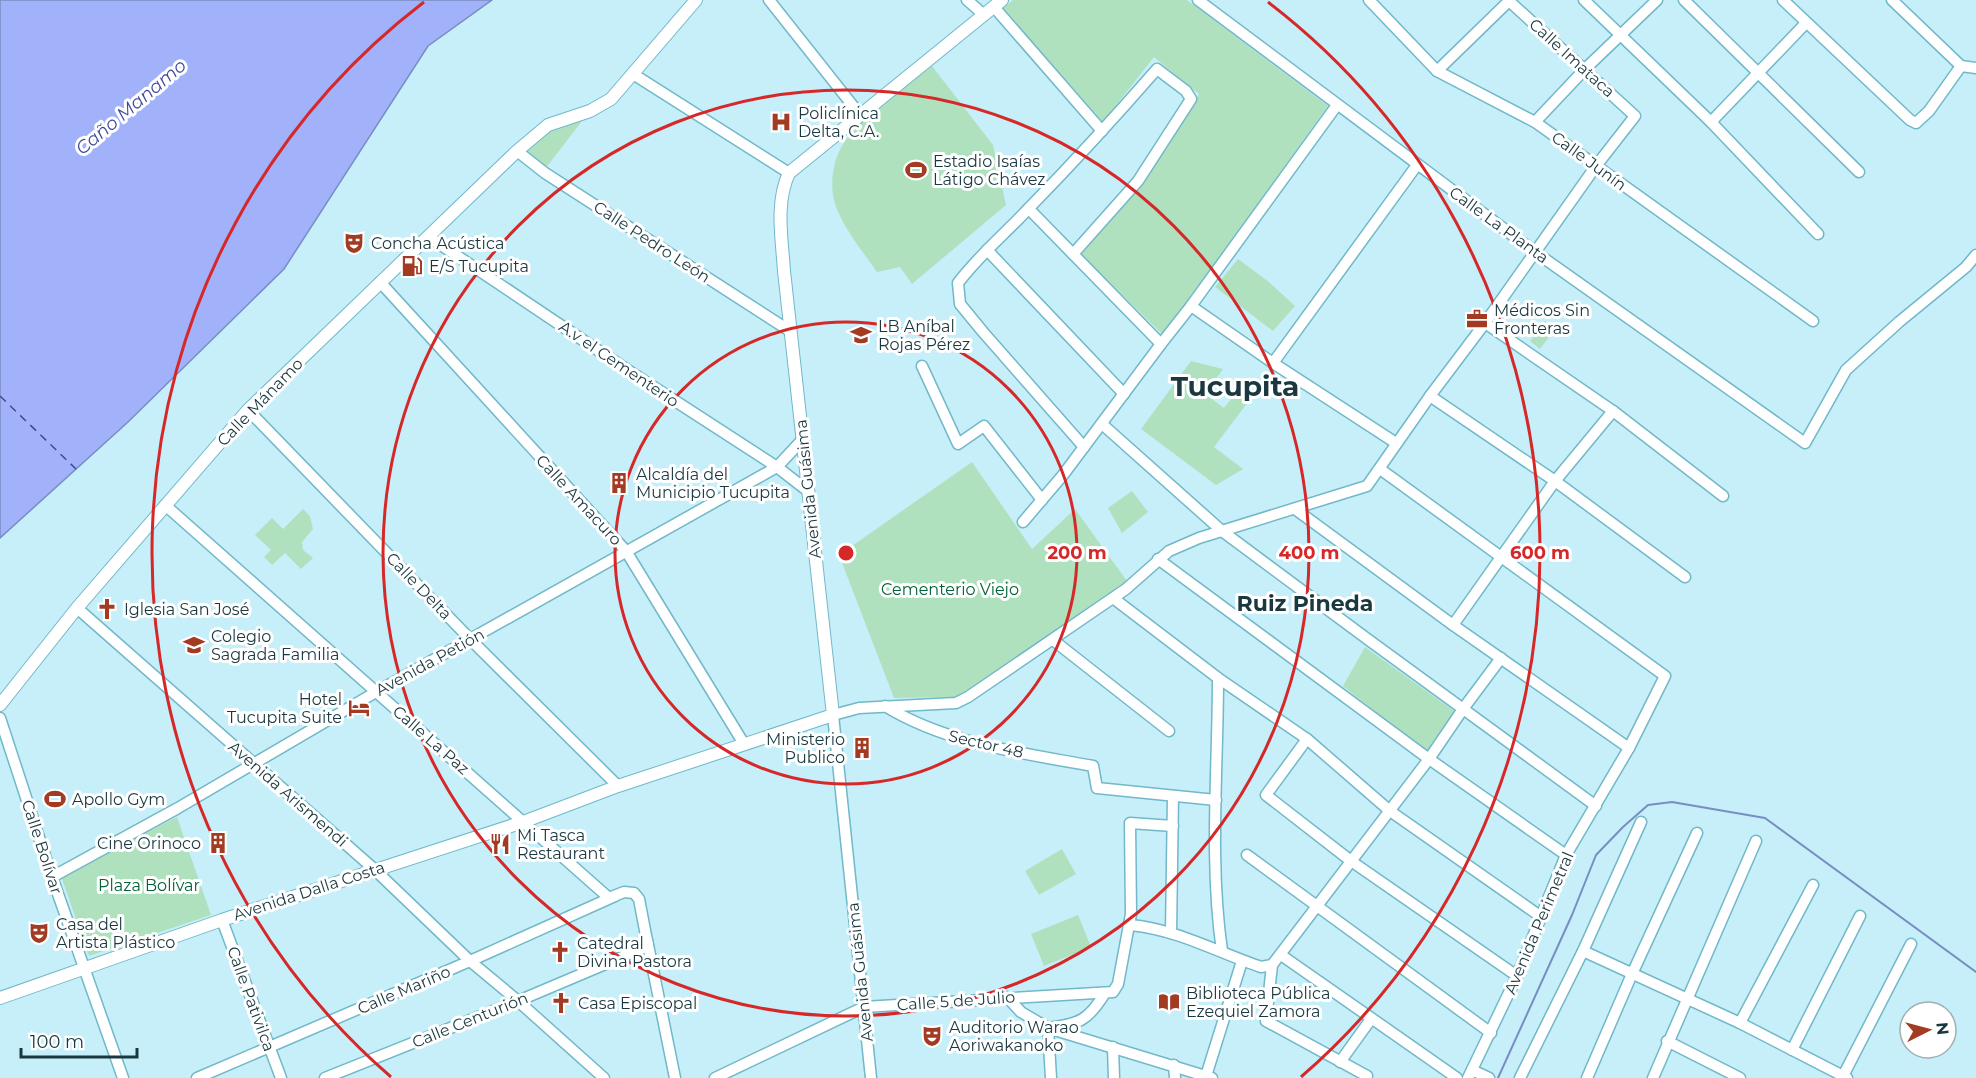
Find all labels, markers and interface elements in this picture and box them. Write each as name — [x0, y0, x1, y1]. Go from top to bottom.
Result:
street label: Calle Imataca — [1525, 15, 1619, 101]
water label: Caño Manamo — [71, 55, 191, 159]
place label: Policlínica Delta, C.A. — [798, 104, 879, 141]
hospital icon: Policlínica Delta, C.A. — [769, 110, 793, 134]
street label: Calle Junín — [1548, 127, 1630, 195]
place label: Estadio Isaías Látigo Chávez — [933, 152, 1045, 189]
sports icon: Estadio Isaías Látigo Chávez — [904, 158, 928, 182]
street label: Calle La Planta — [1446, 183, 1552, 267]
street label: Calle Pedro León — [590, 197, 714, 287]
theatre icon: Concha Acústica — [342, 231, 366, 255]
place label: Concha Acústica — [371, 234, 504, 253]
fuel station icon: E/S Tucupita — [400, 254, 424, 278]
place label: E/S Tucupita — [429, 257, 529, 276]
place label: Médicos Sin Fronteras — [1494, 301, 1590, 338]
office icon: Médicos Sin Fronteras — [1465, 307, 1489, 331]
street label: A.v el Cementerio — [555, 317, 683, 411]
place label: LB Aníbal Rojas Pérez — [878, 317, 970, 354]
school or university icon: LB Aníbal Rojas Pérez — [849, 323, 873, 347]
street label: Calle Mánamo — [213, 354, 307, 450]
district label: Tucupita — [1171, 369, 1299, 403]
street label: Avenida Guásima — [791, 418, 825, 560]
street label: Calle Amacuro — [532, 451, 626, 549]
place label: Alcaldía del Municipio Tucupita — [636, 465, 790, 502]
building icon: Alcaldía del Municipio Tucupita — [607, 471, 631, 495]
text: 200 m — [1047, 542, 1107, 564]
text: 400 m — [1279, 542, 1339, 564]
text: 600 m — [1510, 542, 1570, 564]
centre of rings — [836, 543, 856, 563]
street label: Calle Delta — [382, 549, 456, 623]
park label: Cementerio Viejo — [881, 580, 1019, 599]
district label: Ruiz Pineda — [1237, 590, 1373, 617]
church icon: Iglesia San José — [95, 597, 119, 621]
place label: Iglesia San José — [124, 600, 249, 619]
street label: Avenida Petión — [372, 624, 488, 700]
place label: Colegio Sagrada Familia — [211, 627, 340, 664]
school or university icon: Colegio Sagrada Familia — [182, 633, 206, 657]
place label: Hotel Tucupita Suite — [227, 690, 342, 727]
hotel icon: Hotel Tucupita Suite — [347, 696, 371, 720]
street label: Calle La Paz — [389, 702, 473, 778]
street label: Sector 48 — [947, 726, 1025, 762]
place label: Ministerio Publico — [766, 730, 845, 767]
building icon: Ministerio Publico — [850, 736, 874, 760]
street label: Avenida Arismendi — [225, 737, 351, 851]
sports icon: Apollo Gym — [43, 787, 67, 811]
place label: Apollo Gym — [72, 790, 165, 809]
street label: Calle Bolívar — [18, 797, 66, 897]
place label: Mi Tasca Restaurant — [517, 826, 605, 863]
building icon: Cine Orinoco — [206, 831, 230, 855]
restaurant icon: Mi Tasca Restaurant — [488, 832, 512, 856]
place label: Cine Orinoco — [97, 834, 201, 853]
street label: Avenida Perimetral — [1500, 849, 1578, 997]
street label: Avenida Dalla Costa — [231, 858, 387, 924]
park label: Plaza Bolívar — [98, 876, 200, 895]
street label: Avenida Guásima — [843, 901, 877, 1043]
place label: Casa del Artista Plástico — [56, 915, 175, 952]
theatre icon: Casa del Artista Plástico — [27, 921, 51, 945]
place label: Catedral Divina Pastora — [577, 934, 692, 971]
church icon: Catedral Divina Pastora — [548, 940, 572, 964]
street label: Calle Pativilca — [223, 944, 279, 1054]
street label: Calle Mariño — [355, 962, 453, 1018]
place label: Biblioteca Pública Ezequiel Zamora — [1186, 984, 1331, 1021]
street label: Calle 5 de Julio — [896, 987, 1016, 1015]
street label: Calle Centurión — [409, 988, 531, 1052]
library icon: Biblioteca Pública Ezequiel Zamora — [1157, 990, 1181, 1014]
church icon: Casa Episcopal — [549, 991, 573, 1015]
place label: Casa Episcopal — [578, 994, 697, 1013]
north arrow — [1898, 1000, 1958, 1060]
place label: Auditorio Warao Aoriwakanoko — [949, 1018, 1079, 1055]
scale bar — [21, 1021, 136, 1059]
text: N — [1932, 1021, 1953, 1036]
theatre icon: Auditorio Warao Aoriwakanoko — [920, 1024, 944, 1048]
text: 100 m — [30, 1031, 84, 1053]

